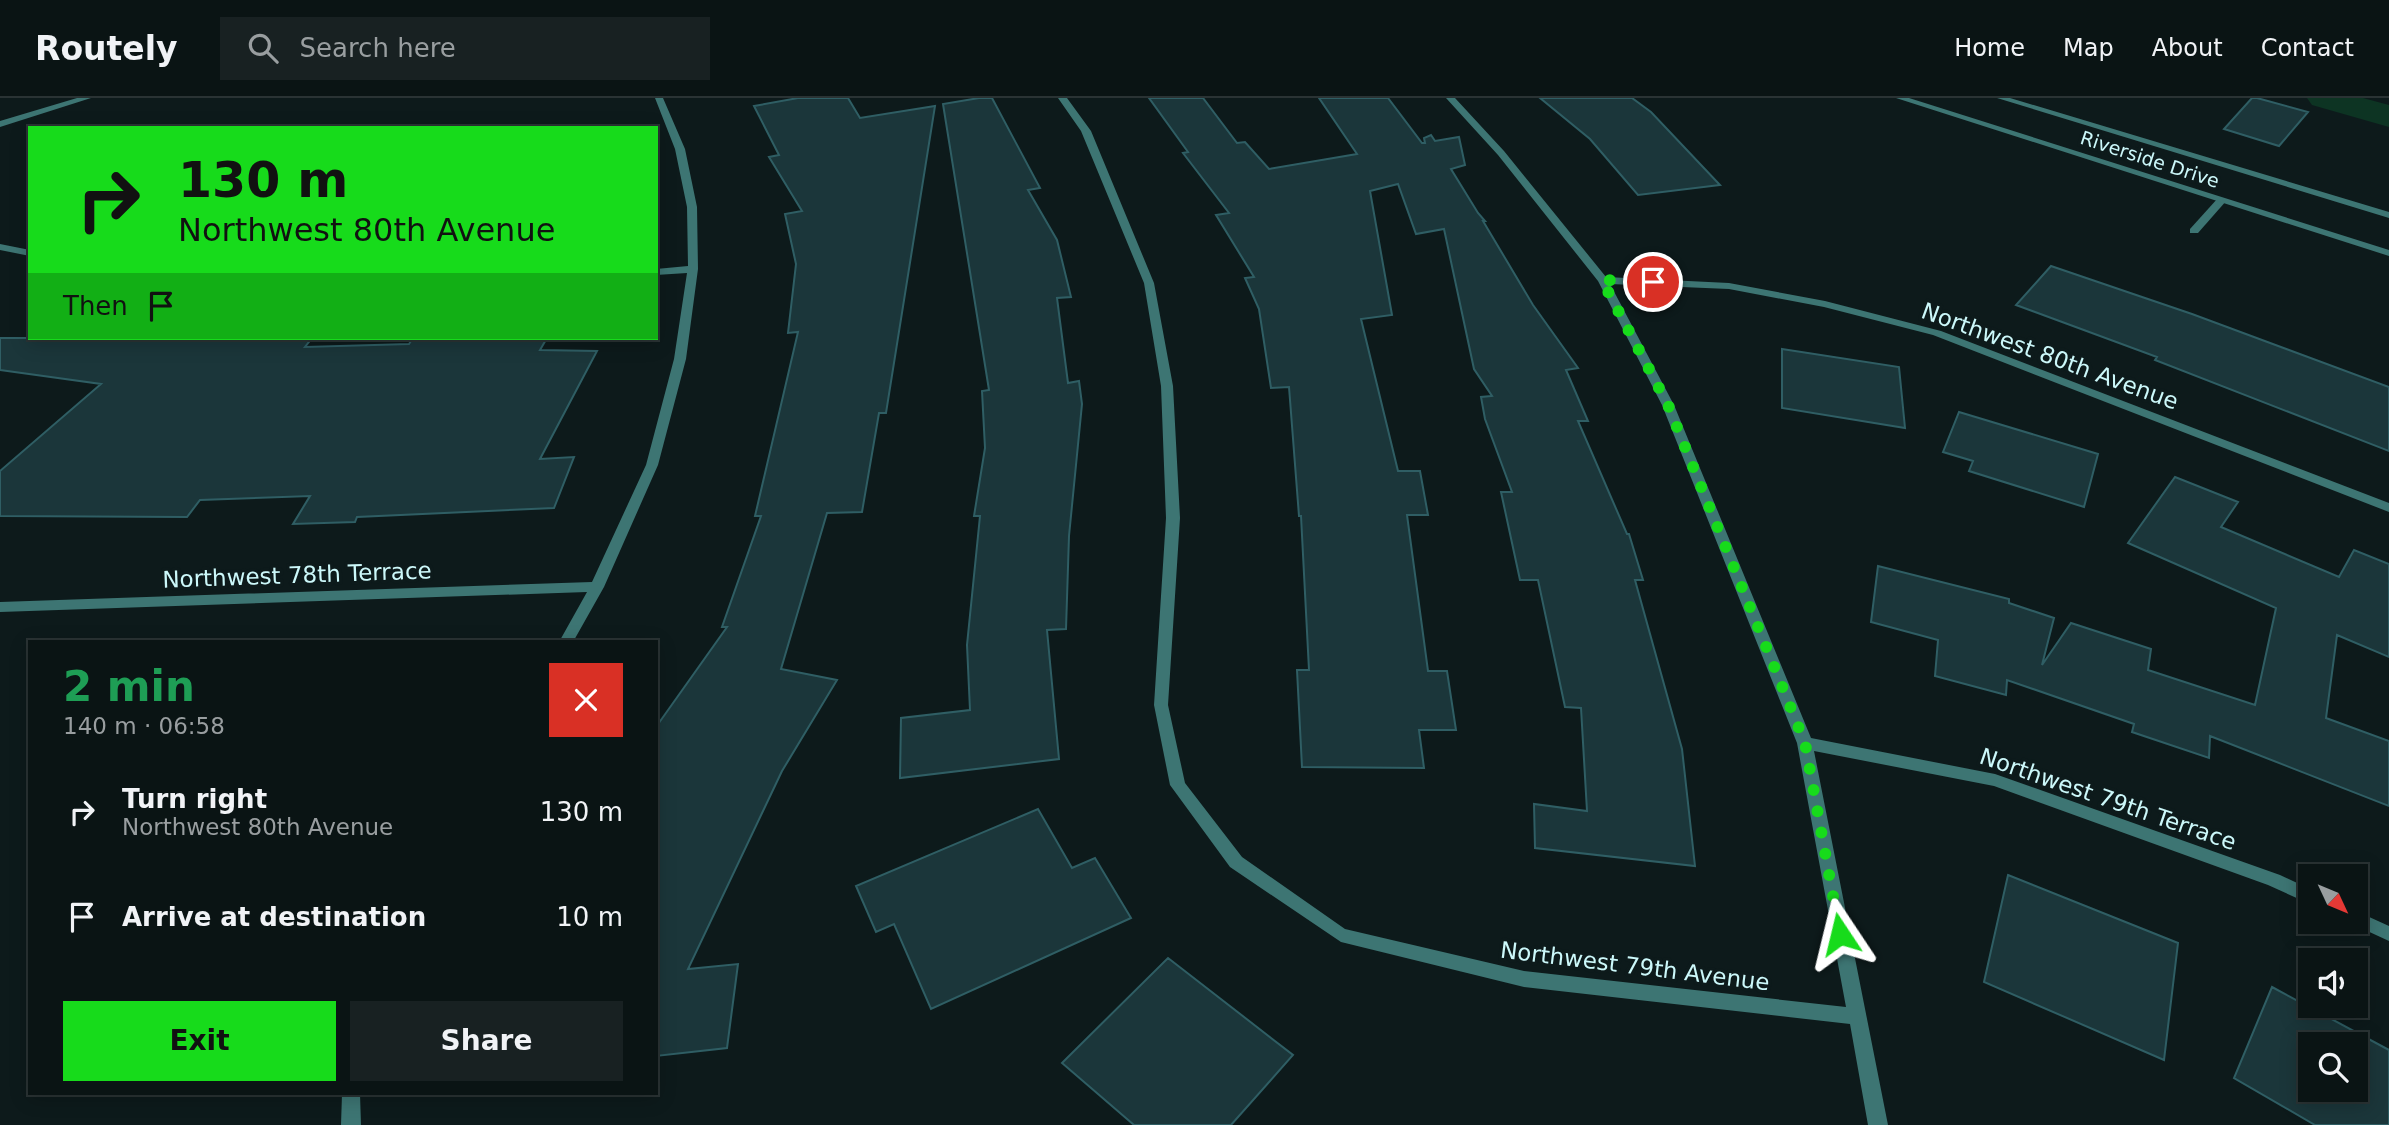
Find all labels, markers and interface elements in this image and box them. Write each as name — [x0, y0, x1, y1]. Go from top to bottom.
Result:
search box — [220, 17, 710, 80]
text: Routely — [35, 29, 178, 68]
icon: search — [244, 29, 282, 67]
text: Search here — [300, 33, 456, 63]
text: Home — [1954, 34, 2025, 62]
text: Map — [2063, 34, 2114, 62]
text: About — [2152, 34, 2223, 62]
text: Contact — [2261, 34, 2354, 62]
street label: Riverside Drive — [2078, 126, 2222, 192]
text: 130 m — [178, 152, 348, 209]
icon: right — [63, 154, 154, 245]
text: Northwest 80th Avenue — [178, 211, 555, 249]
pin — [1623, 252, 1683, 312]
icon: arrive — [1634, 263, 1672, 301]
icon: arrive — [142, 287, 180, 325]
text: Then — [63, 291, 128, 321]
street label: Northwest 80th Avenue — [1918, 297, 2182, 415]
street label: Northwest 78th Terrace — [162, 557, 432, 593]
text: 2 min — [63, 662, 195, 711]
button: close — [549, 663, 623, 737]
text: 140 m · 06:58 — [63, 713, 225, 739]
street label: Northwest 79th Terrace — [1976, 743, 2240, 855]
text: Turn right — [122, 784, 267, 814]
icon: right — [63, 793, 101, 831]
text: 130 m — [540, 797, 623, 827]
text: Northwest 80th Avenue — [122, 814, 393, 840]
north arrow — [2298, 864, 2368, 934]
map controls — [2298, 864, 2368, 1102]
position arrow — [1803, 897, 1877, 971]
icon: arrive — [63, 898, 101, 936]
text: Arrive at destination — [122, 902, 426, 932]
text: 10 m — [556, 902, 623, 932]
street label: Northwest 79th Avenue — [1499, 937, 1771, 995]
button: sound — [2298, 948, 2368, 1018]
button: Exit — [63, 1001, 336, 1081]
button: Share — [350, 1001, 623, 1081]
button: search — [2298, 1032, 2368, 1102]

